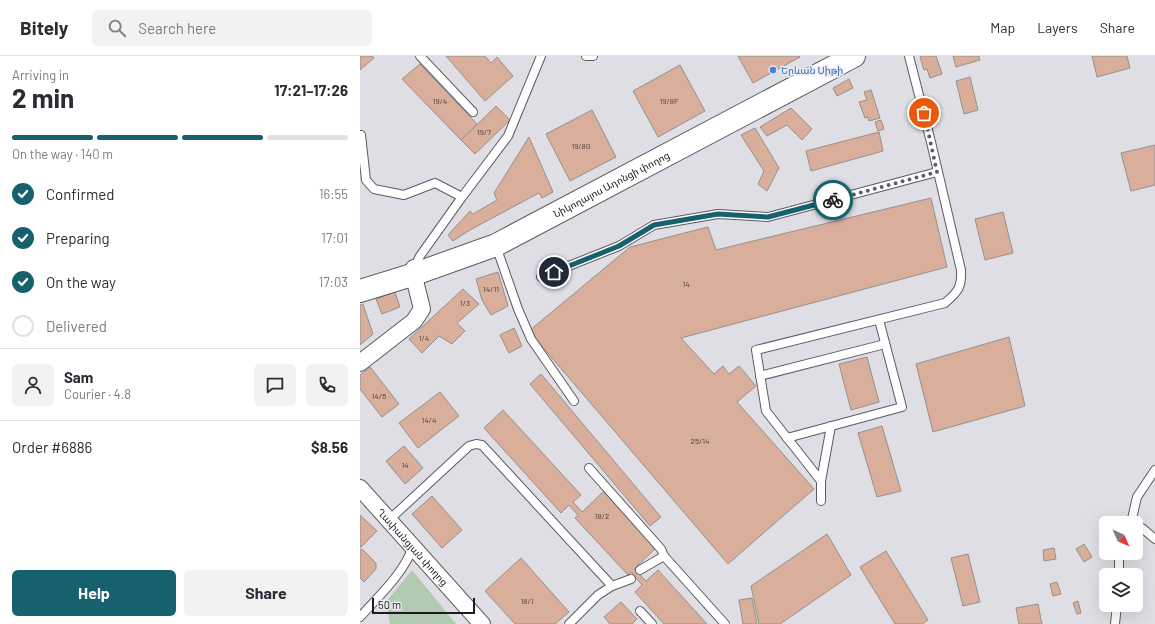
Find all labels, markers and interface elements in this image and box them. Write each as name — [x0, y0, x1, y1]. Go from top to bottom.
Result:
search box — [92, 10, 372, 46]
text: Bitely — [20, 16, 68, 39]
icon: search — [106, 17, 128, 39]
text: Search here — [138, 19, 216, 37]
text: Map — [990, 19, 1015, 36]
text: Layers — [1037, 19, 1078, 36]
text: Share — [1100, 19, 1135, 36]
place label: Երևան Սիթի — [781, 64, 843, 76]
marker: Երևան Սիթի — [768, 65, 778, 75]
text: Arriving in — [12, 67, 69, 83]
text: 17:21–17:26 — [274, 81, 348, 99]
text: 2 min — [12, 82, 74, 113]
house number: 19/4 — [433, 96, 447, 106]
house number: 19/8F — [660, 96, 679, 106]
pin — [907, 96, 941, 130]
icon: bag — [913, 102, 935, 124]
house number: 19/7 — [477, 127, 491, 137]
house number: 19/8G — [571, 141, 591, 151]
text: On the way · 140 m — [12, 146, 113, 162]
street label: Նիկողայոս Ադոնցի փողոց — [551, 149, 672, 220]
courier — [813, 180, 853, 220]
icon: check — [12, 183, 34, 205]
text: Confirmed — [46, 185, 114, 203]
text: 16:55 — [319, 186, 348, 202]
icon: bike — [822, 189, 844, 211]
icon: check — [12, 227, 34, 249]
text: Preparing — [46, 229, 110, 247]
text: 17:01 — [321, 230, 348, 246]
pin — [537, 255, 571, 289]
icon: home — [543, 261, 565, 283]
icon: check — [12, 271, 34, 293]
text: On the way — [46, 273, 116, 291]
text: 17:03 — [319, 274, 348, 290]
house number: 14 — [682, 279, 690, 289]
house number: 14/11 — [483, 284, 499, 294]
house number: 1/3 — [460, 298, 470, 308]
text: Delivered — [46, 317, 107, 335]
house number: 1/4 — [419, 333, 429, 343]
button: person — [12, 364, 54, 406]
button: chat — [254, 364, 296, 406]
button: phone — [306, 364, 348, 406]
text: Sam — [64, 368, 93, 386]
text: Courier · 4.8 — [64, 386, 131, 402]
house number: 14/5 — [372, 391, 386, 401]
house number: 14/4 — [422, 415, 436, 425]
house number: 25/14 — [691, 436, 709, 446]
text: Order #6886 — [12, 438, 92, 456]
text: $8.56 — [311, 438, 348, 456]
house number: 14 — [401, 460, 409, 470]
street label: Ղափանցյան փողոց — [375, 505, 451, 588]
house number: 18/2 — [595, 511, 609, 521]
north arrow — [1099, 516, 1143, 560]
map controls — [1099, 516, 1143, 612]
button: layers — [1099, 568, 1143, 612]
button: Help — [12, 570, 176, 616]
button: Share — [184, 570, 348, 616]
scale bar — [372, 596, 475, 615]
house number: 18/1 — [521, 596, 534, 606]
text: 50 m — [378, 598, 401, 611]

